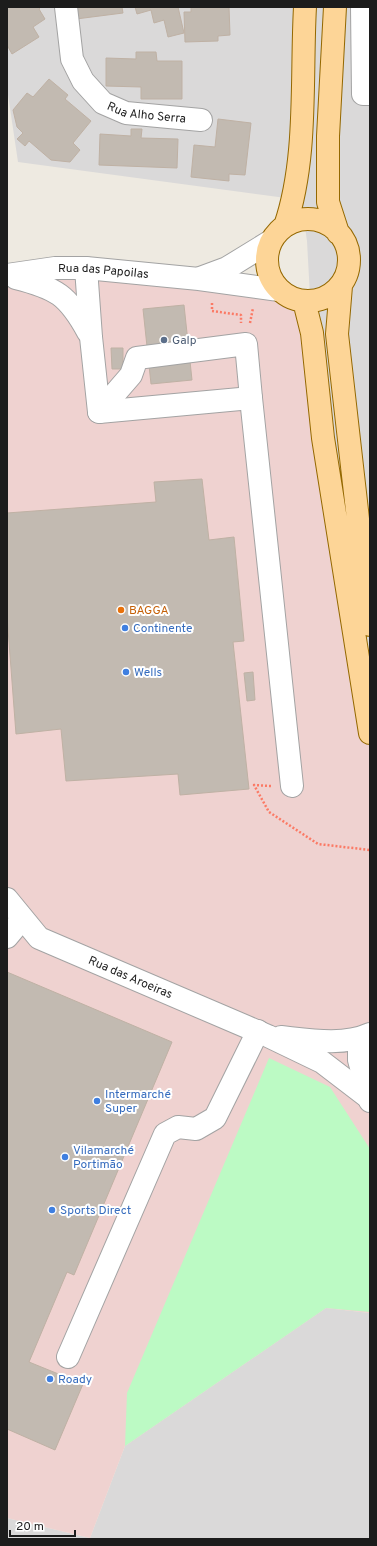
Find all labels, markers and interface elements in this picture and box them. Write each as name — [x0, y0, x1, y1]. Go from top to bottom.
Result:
street label: Rua Alho Serra — [104, 99, 187, 128]
street label: Rua das Papoilas — [58, 261, 149, 283]
place label: Galp — [172, 333, 197, 349]
marker: Galp — [159, 335, 169, 345]
place label: BAGGA — [129, 603, 169, 619]
marker: BAGGA — [116, 605, 126, 615]
place label: Continente — [133, 621, 192, 637]
marker: Continente — [120, 623, 130, 633]
place label: Wells — [134, 665, 162, 681]
marker: Wells — [121, 667, 131, 677]
street label: Rua das Aroeiras — [86, 953, 175, 1003]
place label: Intermarché Super — [105, 1087, 171, 1117]
marker: Intermarché Super — [92, 1096, 102, 1106]
place label: Vilamarché Portimão — [73, 1143, 134, 1173]
marker: Vilamarché Portimão — [60, 1152, 70, 1162]
place label: Sports Direct — [60, 1203, 131, 1219]
marker: Sports Direct — [47, 1205, 57, 1215]
place label: Roady — [58, 1372, 92, 1388]
marker: Roady — [45, 1374, 55, 1384]
scale bar — [10, 1512, 75, 1538]
text: 20 m — [16, 1519, 44, 1535]

